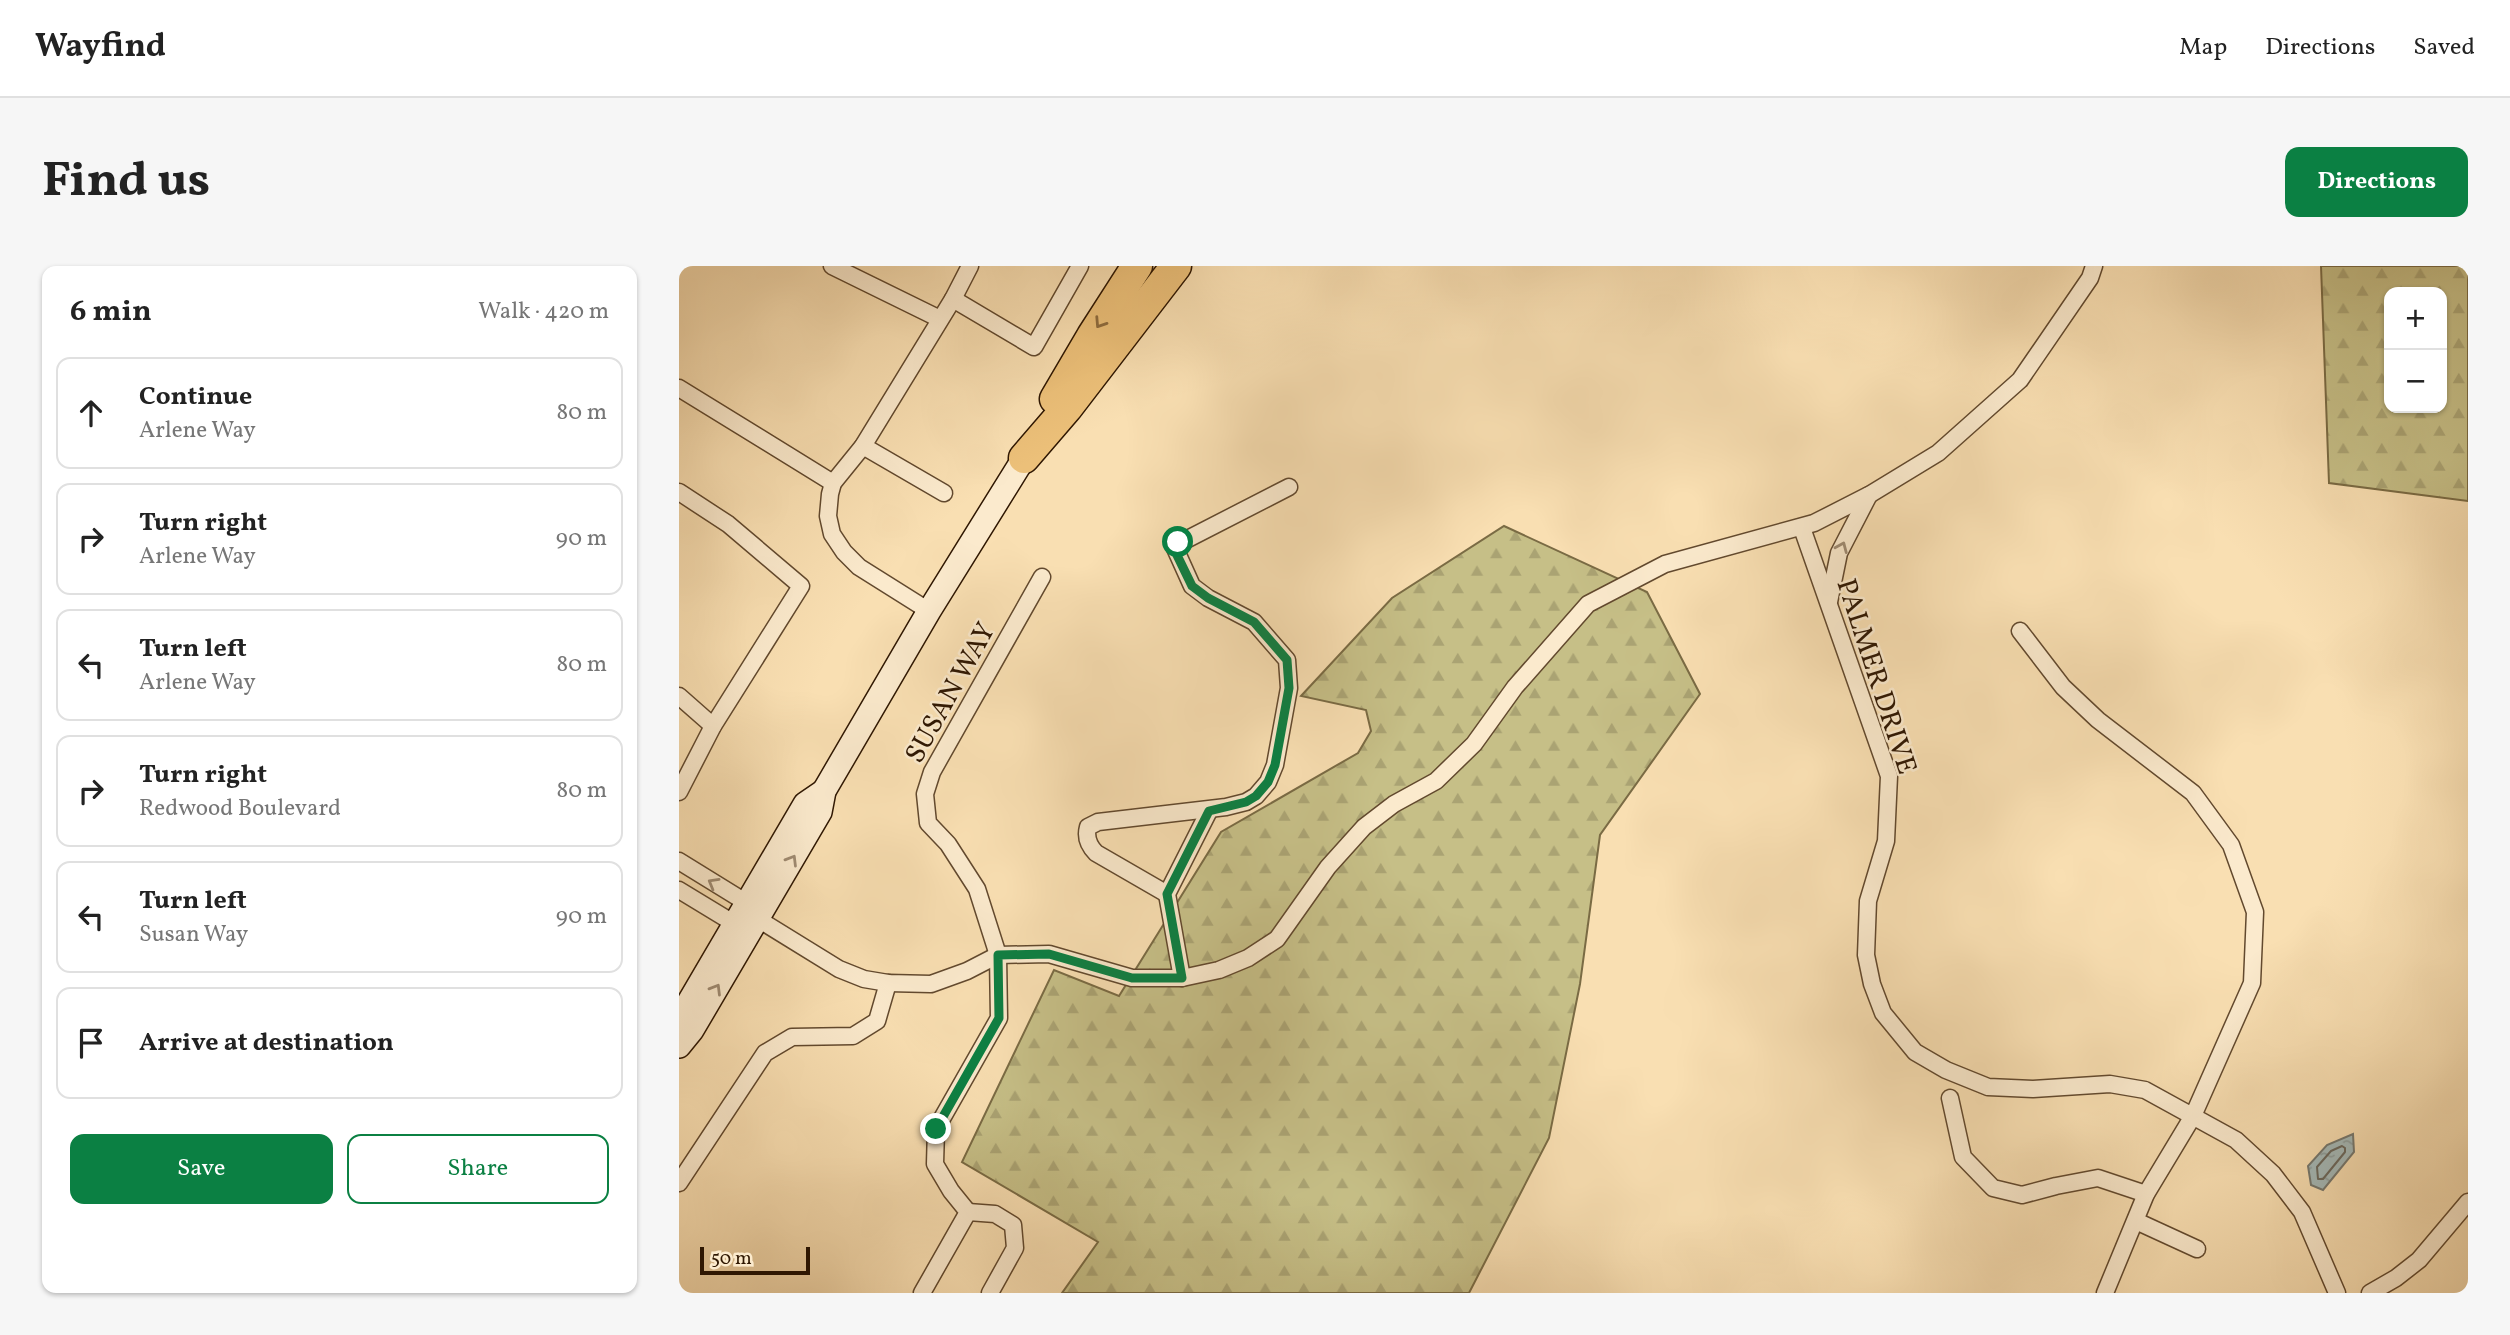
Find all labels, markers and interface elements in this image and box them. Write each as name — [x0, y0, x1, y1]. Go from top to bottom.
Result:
text: Wayfind — [35, 25, 166, 71]
text: Map — [2179, 31, 2227, 65]
text: Directions — [2265, 31, 2375, 65]
text: Saved — [2413, 31, 2475, 65]
button: Directions — [2285, 147, 2468, 217]
text: Find us — [42, 148, 210, 217]
map controls — [2384, 287, 2447, 413]
button: + — [2384, 287, 2447, 350]
text: 6 min — [70, 291, 152, 333]
text: Walk · 420 m — [478, 296, 609, 328]
one-way arrow — [1095, 316, 1108, 329]
button: − — [2384, 350, 2447, 413]
text: Continue — [139, 379, 252, 415]
icon: ahead — [72, 394, 110, 432]
text: 80 m — [557, 397, 607, 429]
text: Arlene Way — [139, 415, 256, 447]
text: Turn right — [139, 505, 267, 541]
icon: right — [72, 520, 110, 558]
text: 90 m — [556, 523, 607, 555]
route start — [1162, 526, 1193, 557]
text: Arlene Way — [139, 541, 256, 573]
one-way arrow — [1833, 542, 1847, 554]
street label: PALMER DRIVE — [1826, 574, 1926, 780]
street label: SUSAN WAY — [896, 616, 1006, 771]
text: Turn left — [139, 631, 247, 667]
icon: left — [72, 646, 110, 684]
text: 80 m — [557, 649, 607, 681]
text: Arlene Way — [139, 667, 256, 699]
text: Turn right — [139, 757, 267, 793]
icon: right — [72, 772, 110, 810]
text: 80 m — [557, 775, 607, 807]
text: Redwood Boulevard — [139, 793, 341, 825]
one-way arrow — [784, 854, 797, 867]
one-way arrow — [707, 878, 720, 891]
text: Turn left — [139, 883, 247, 919]
icon: left — [72, 898, 110, 936]
text: 90 m — [556, 901, 607, 933]
text: Susan Way — [139, 919, 248, 951]
one-way arrow — [708, 984, 721, 997]
icon: arrive — [72, 1024, 110, 1062]
text: Arrive at destination — [139, 1025, 394, 1061]
route end — [920, 1113, 951, 1144]
button: Save — [70, 1134, 333, 1204]
button: Share — [347, 1134, 609, 1204]
scale bar — [700, 1244, 810, 1276]
text: 50 m — [711, 1246, 752, 1272]

